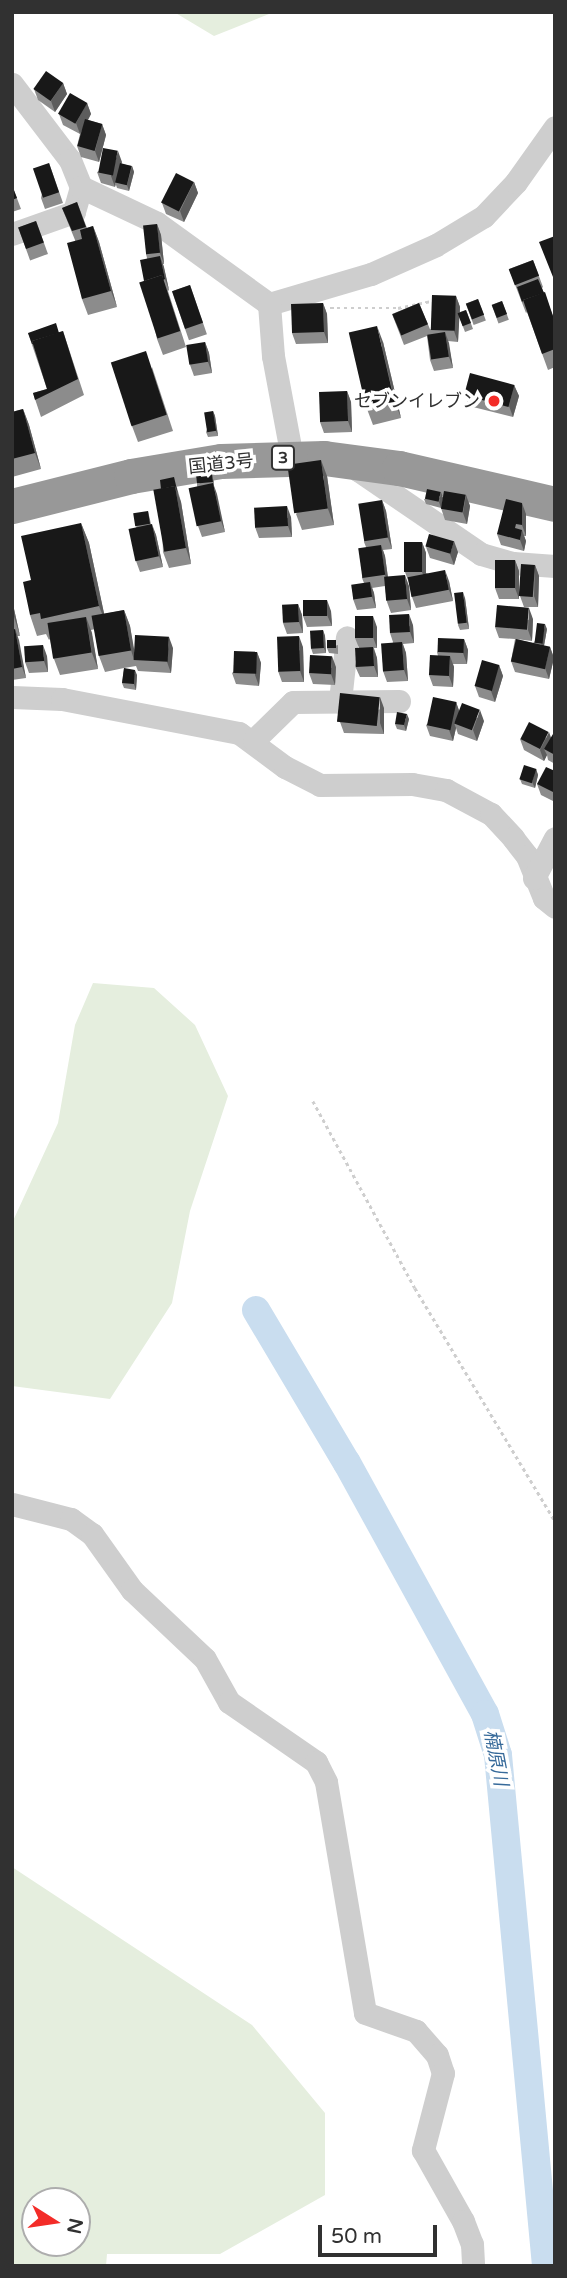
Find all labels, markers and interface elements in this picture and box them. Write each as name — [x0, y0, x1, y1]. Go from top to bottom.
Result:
place label: セブンイレブン — [354, 390, 480, 412]
marker: セブンイレブン — [486, 393, 502, 409]
road number: 3 — [271, 446, 295, 471]
street label: 国道3号 — [187, 450, 255, 478]
water label: 楠原川 — [478, 1728, 512, 1788]
north arrow — [21, 2187, 91, 2257]
scale bar — [322, 2212, 441, 2256]
text: N — [62, 2216, 87, 2236]
text: 50 m — [331, 2224, 382, 2249]

